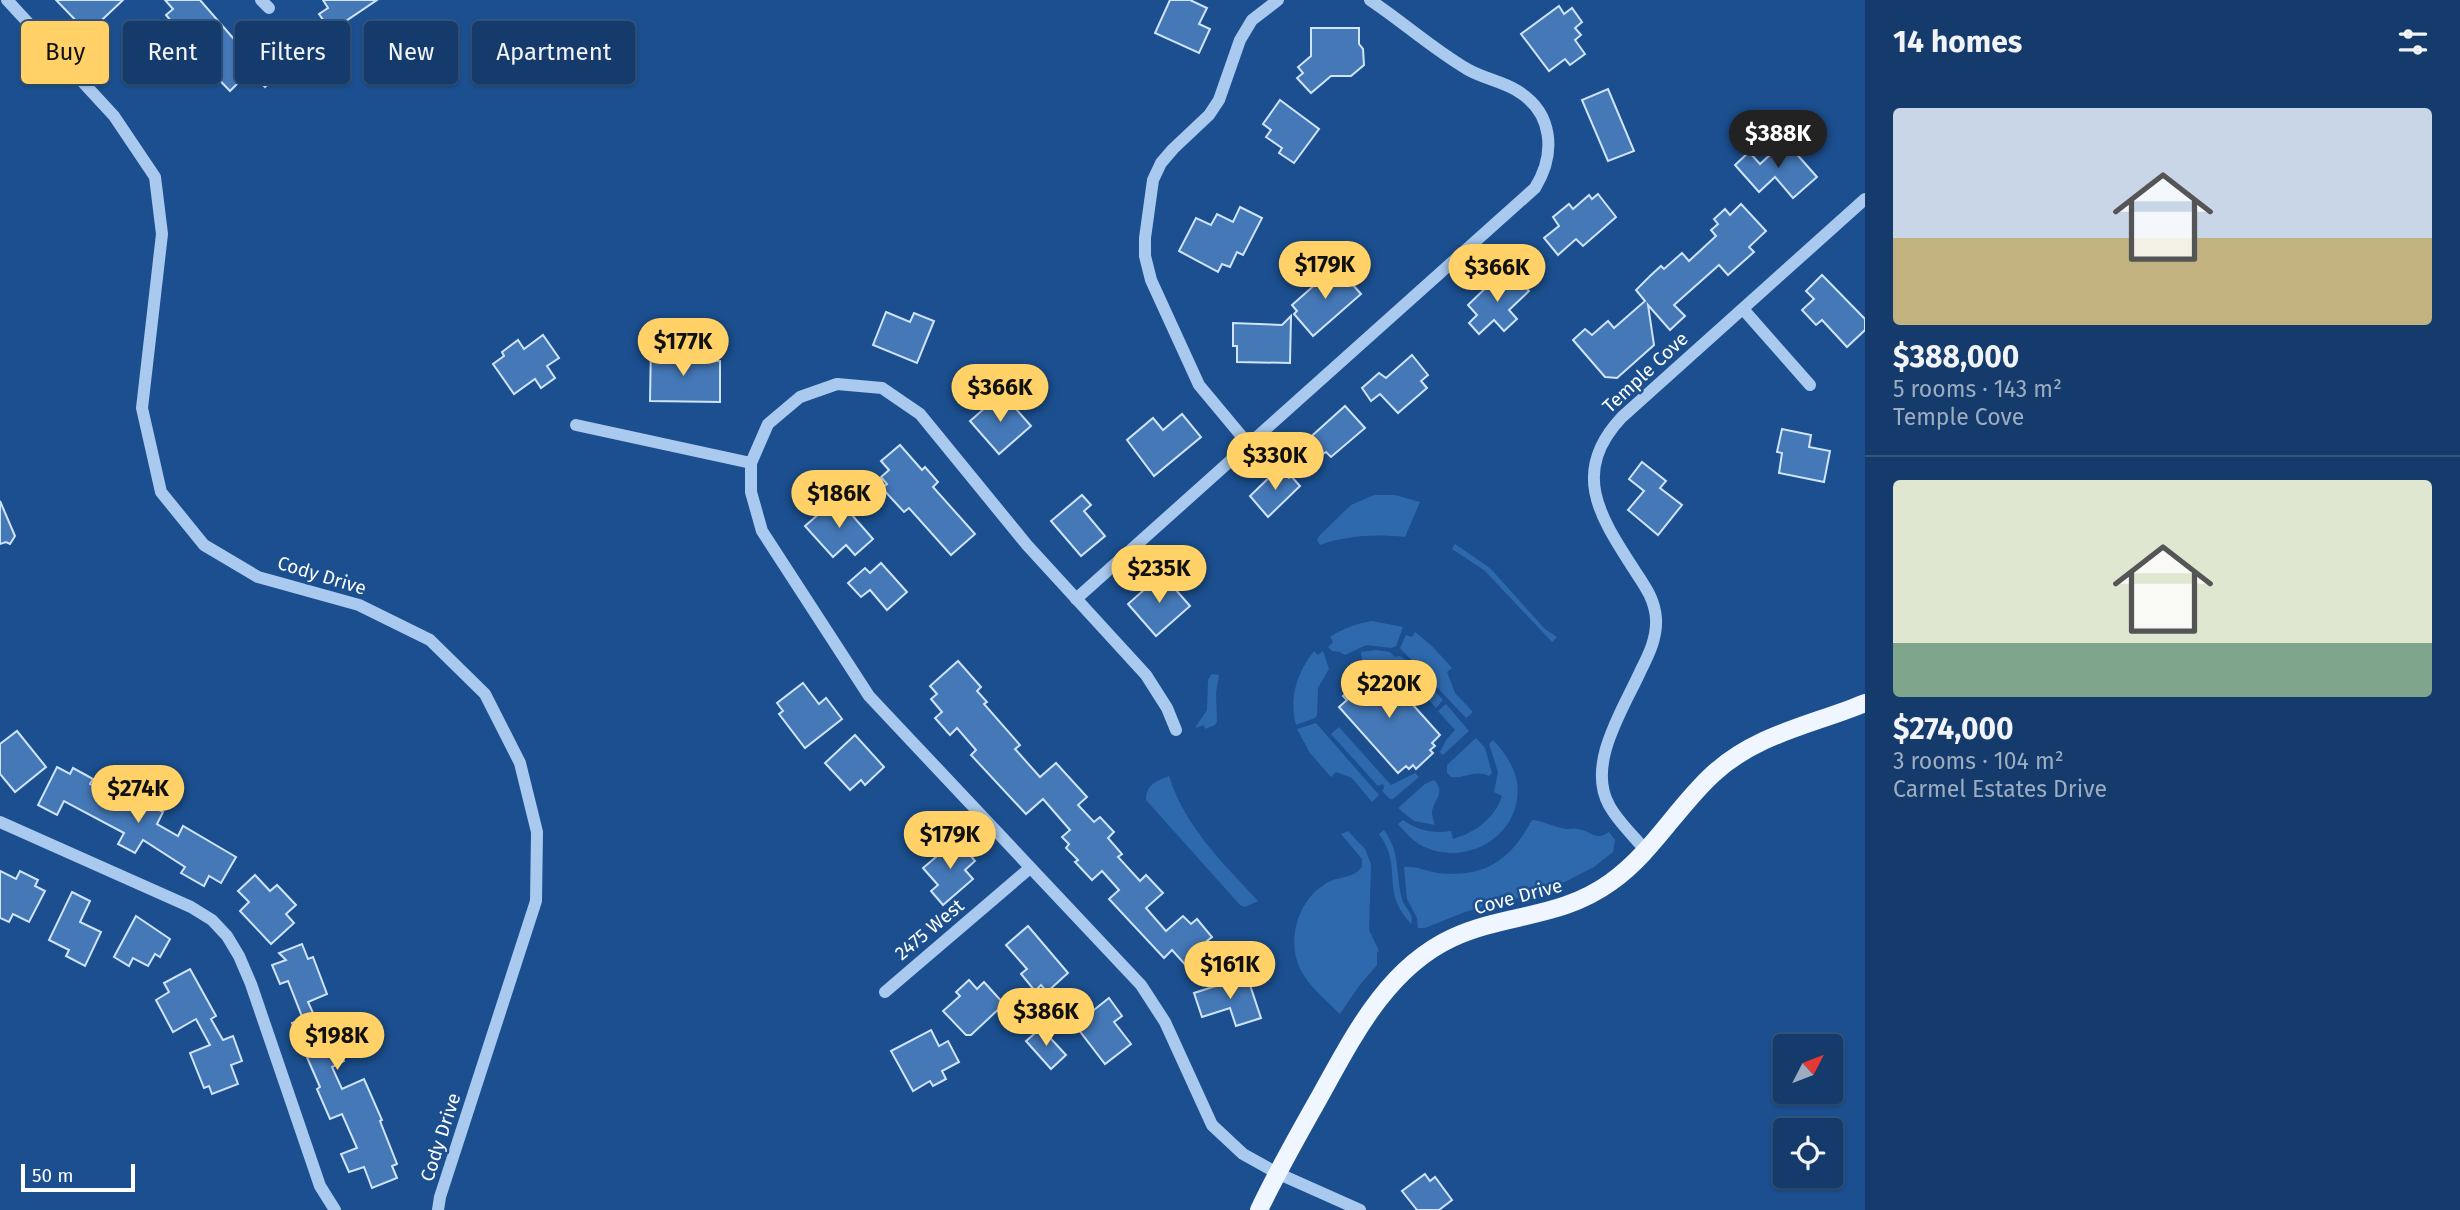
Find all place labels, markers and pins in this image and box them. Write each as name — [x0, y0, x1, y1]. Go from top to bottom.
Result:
pin: $388K — [1729, 110, 1827, 170]
pin: $179K — [1276, 242, 1374, 301]
pin: $366K — [1448, 244, 1546, 304]
pin: $177K — [634, 318, 732, 378]
pin: $366K — [951, 364, 1049, 424]
pin: $330K — [1226, 433, 1324, 492]
pin: $186K — [790, 470, 888, 530]
pin: $235K — [1110, 546, 1208, 605]
pin: $220K — [1340, 660, 1438, 720]
pin: $274K — [89, 766, 187, 825]
pin: $179K — [901, 812, 999, 871]
pin: $161K — [1181, 942, 1279, 1001]
pin: $386K — [997, 988, 1095, 1048]
pin: $198K — [288, 1012, 386, 1072]

